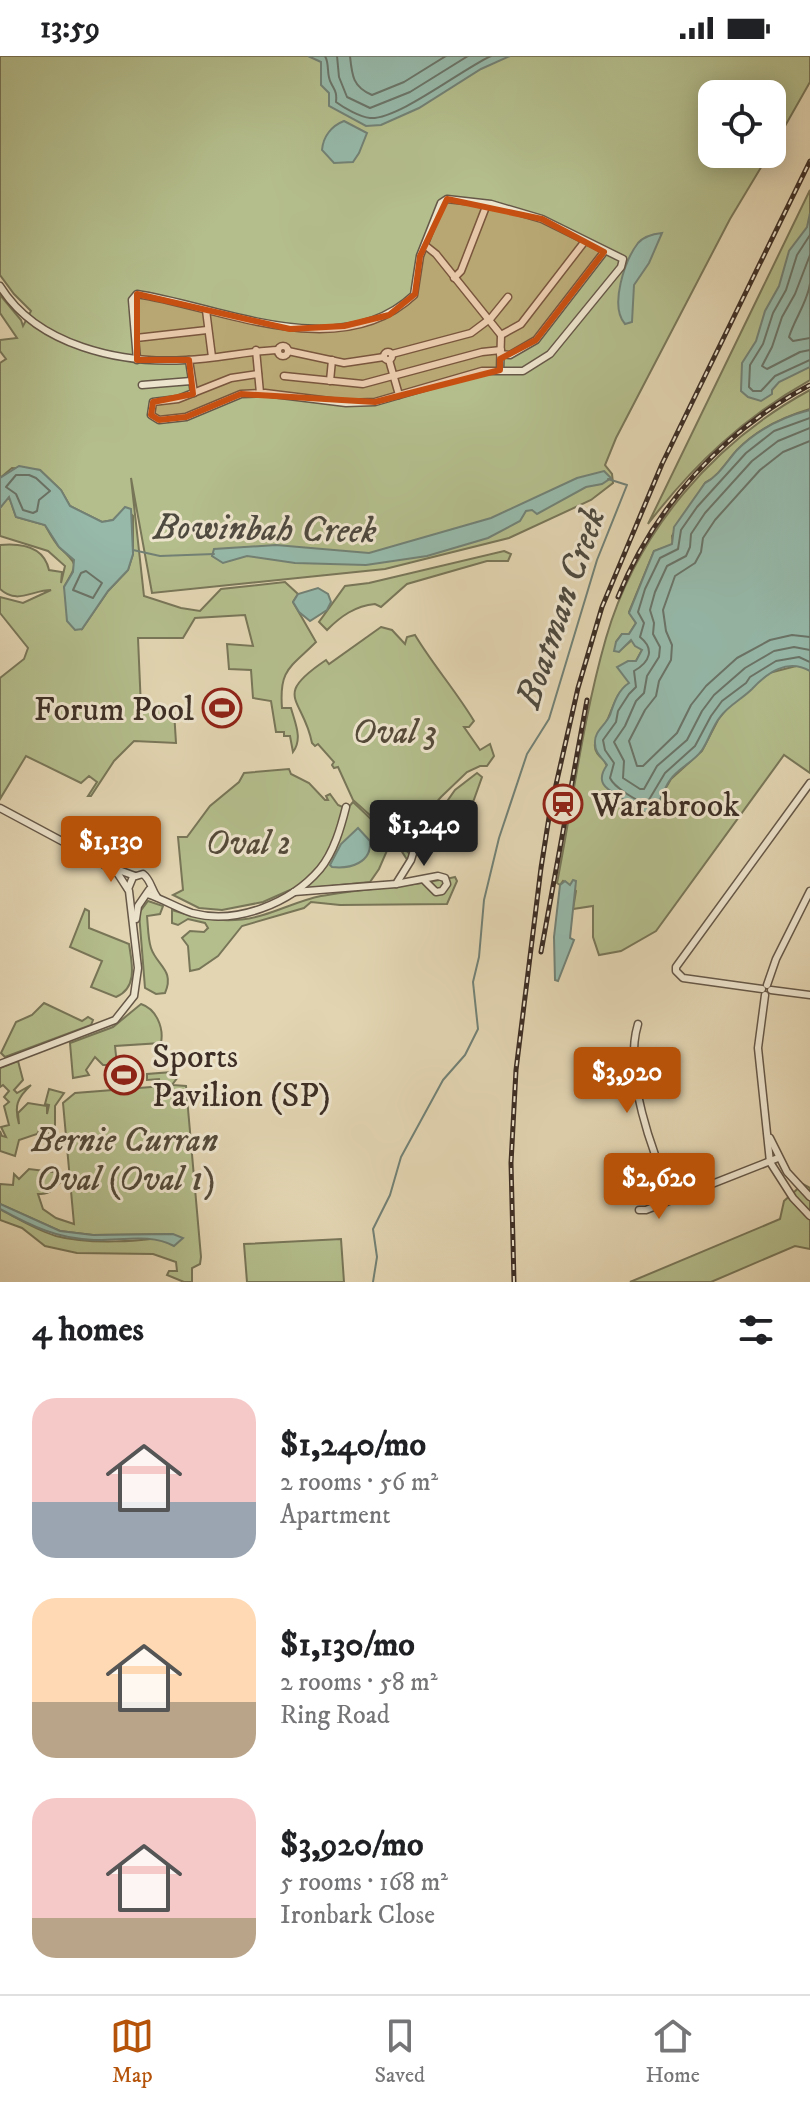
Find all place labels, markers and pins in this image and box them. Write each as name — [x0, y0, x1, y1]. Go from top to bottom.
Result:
sports icon: Forum Pool — [201, 687, 243, 729]
place label: Forum Pool — [34, 689, 195, 731]
station icon: Warabrook — [542, 783, 584, 825]
place label: Warabrook — [590, 785, 740, 827]
pin: $1,240 — [359, 800, 489, 868]
pin: $1,130 — [46, 816, 176, 884]
place label: Sports Pavilion (SP) — [152, 1036, 331, 1117]
pin: $3,920 — [562, 1047, 692, 1115]
sports icon: Sports Pavilion (SP) — [103, 1054, 145, 1096]
pin: $2,620 — [594, 1153, 724, 1221]

